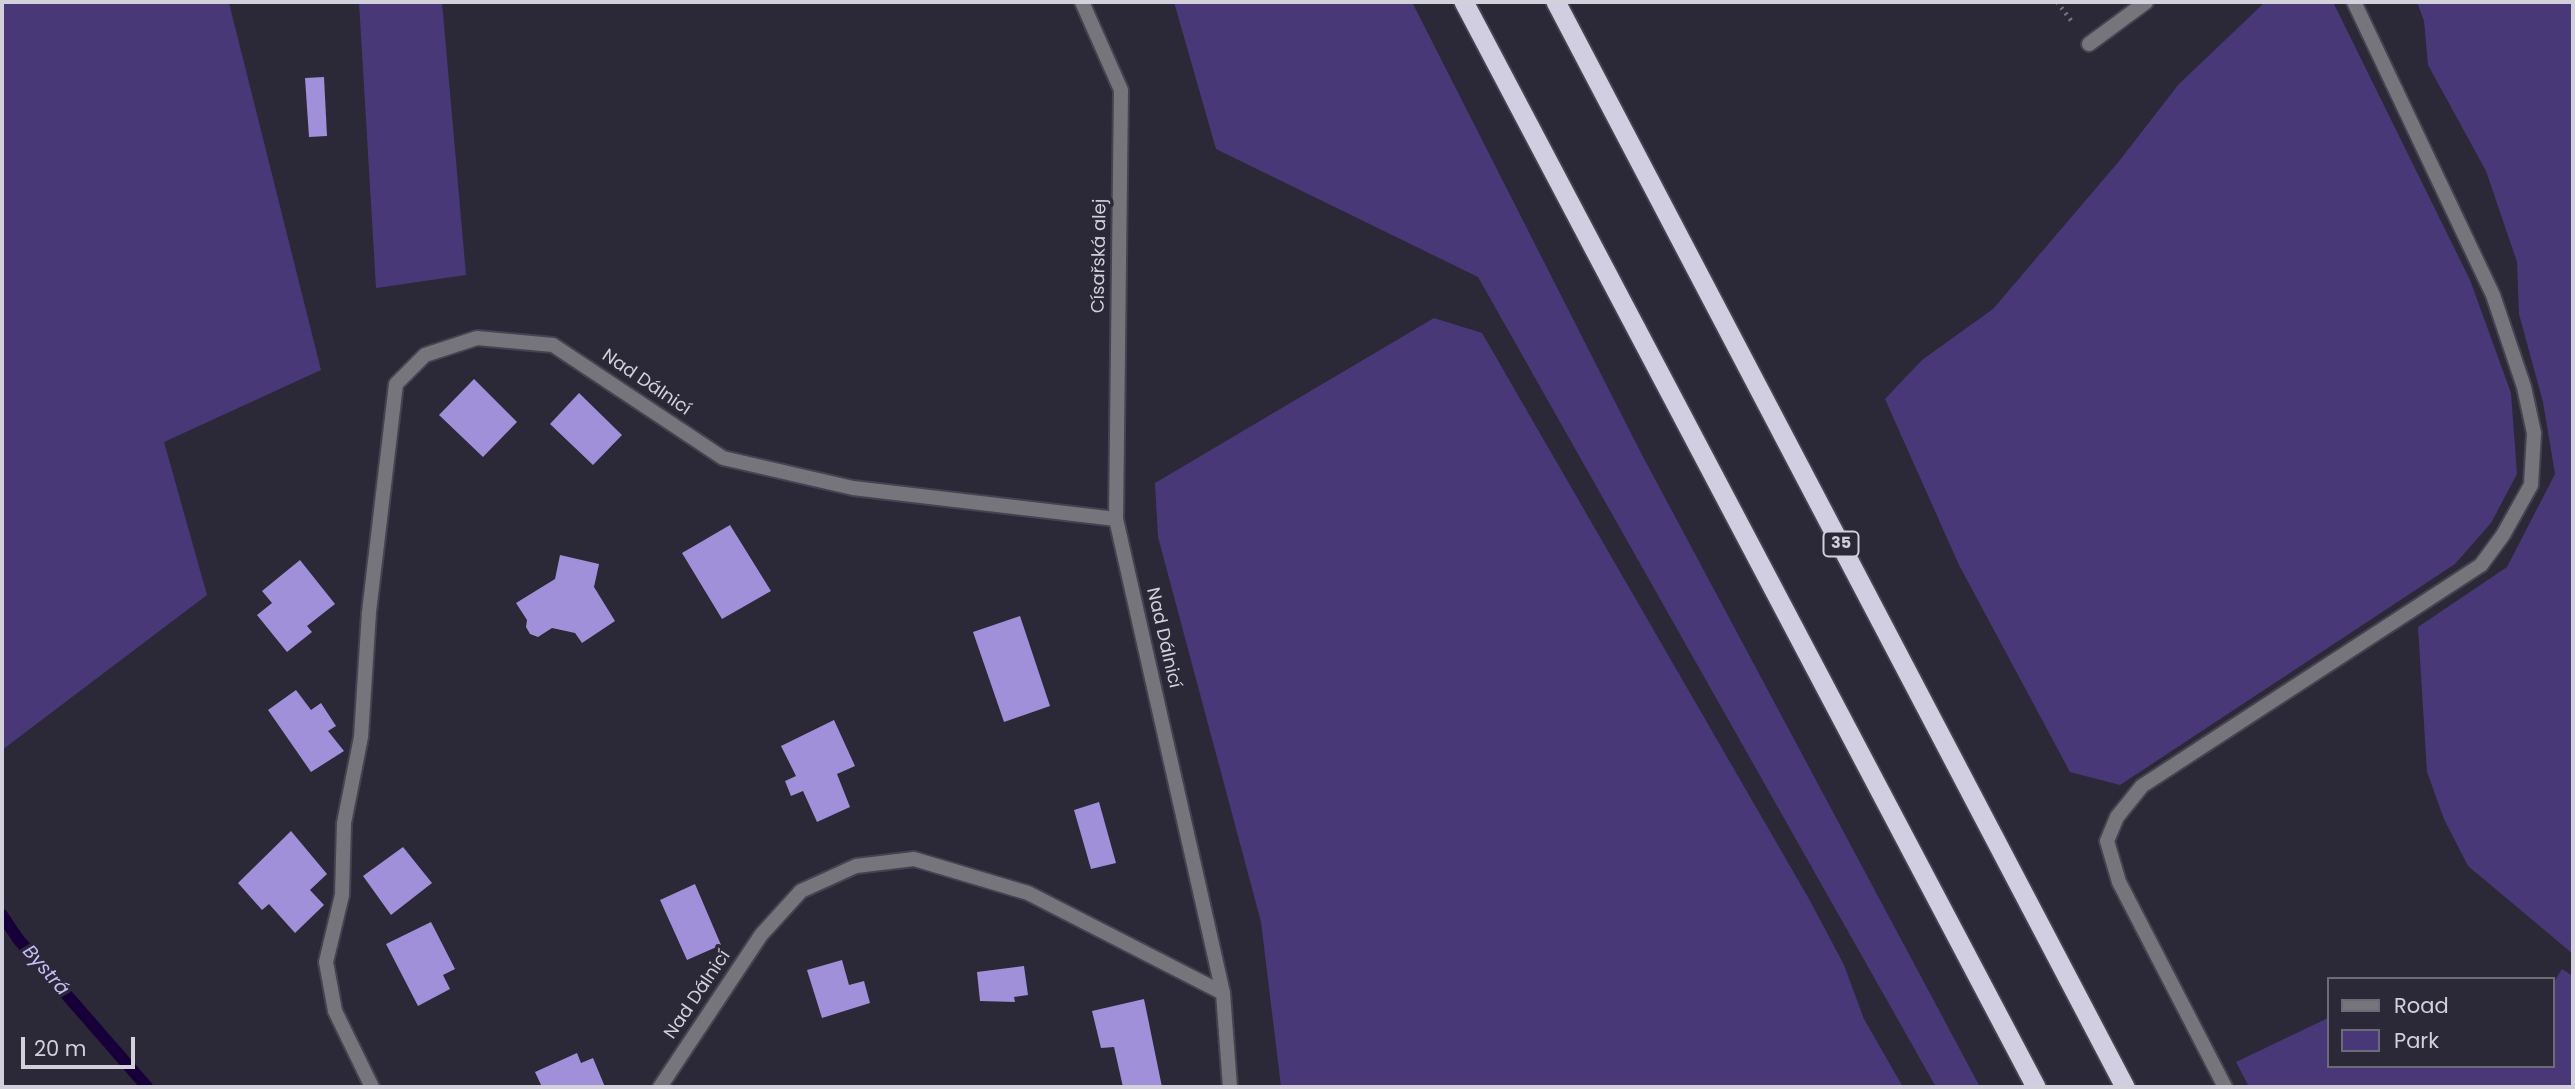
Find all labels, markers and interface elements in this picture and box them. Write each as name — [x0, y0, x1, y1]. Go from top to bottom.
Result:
street label: Císařská alej — [1088, 199, 1112, 313]
street label: Nad Dálnicí — [598, 345, 694, 421]
road number: 35 — [1824, 531, 1858, 556]
street label: Nad Dálnicí — [1141, 586, 1185, 690]
water label: Bystrá — [17, 941, 73, 1001]
street label: Nad Dálnicí — [660, 947, 736, 1043]
legend — [2326, 977, 2554, 1068]
text: Road — [2394, 991, 2449, 1020]
scale bar — [24, 1023, 138, 1066]
text: Park — [2394, 1026, 2439, 1055]
text: 20 m — [34, 1034, 87, 1063]

